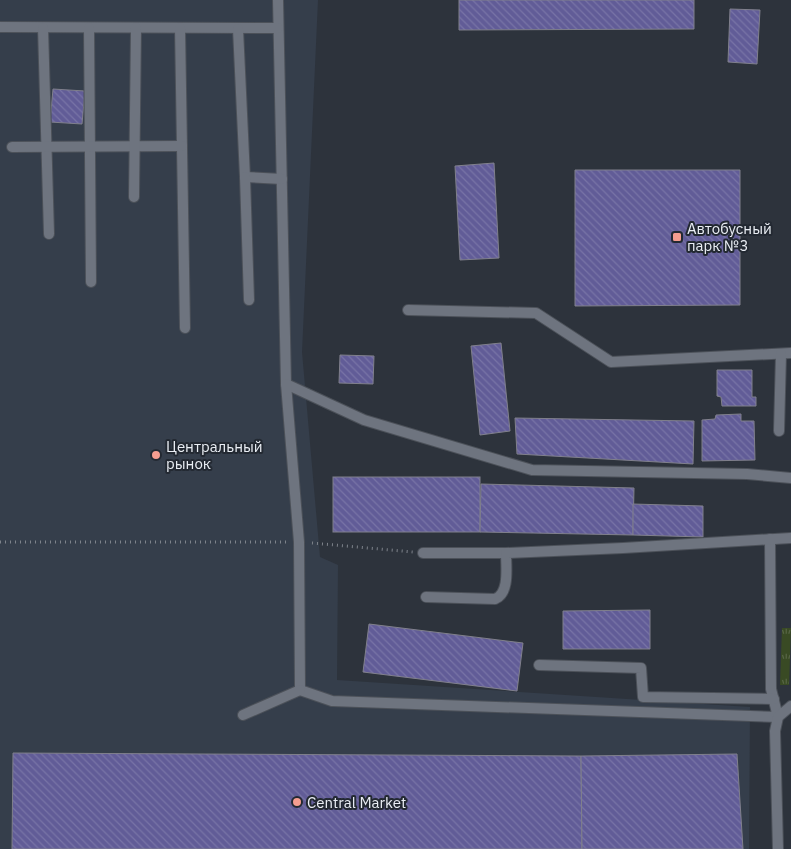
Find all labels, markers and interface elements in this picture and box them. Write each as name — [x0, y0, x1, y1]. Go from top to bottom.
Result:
place label: Автобусный парк №3 — [687, 219, 772, 255]
marker: Автобусный парк №3 — [671, 231, 683, 243]
place label: Центральный рынок — [166, 437, 263, 473]
marker: Центральный рынок — [150, 449, 162, 461]
place label: Central Market — [307, 793, 406, 812]
marker: Central Market — [291, 796, 303, 808]

